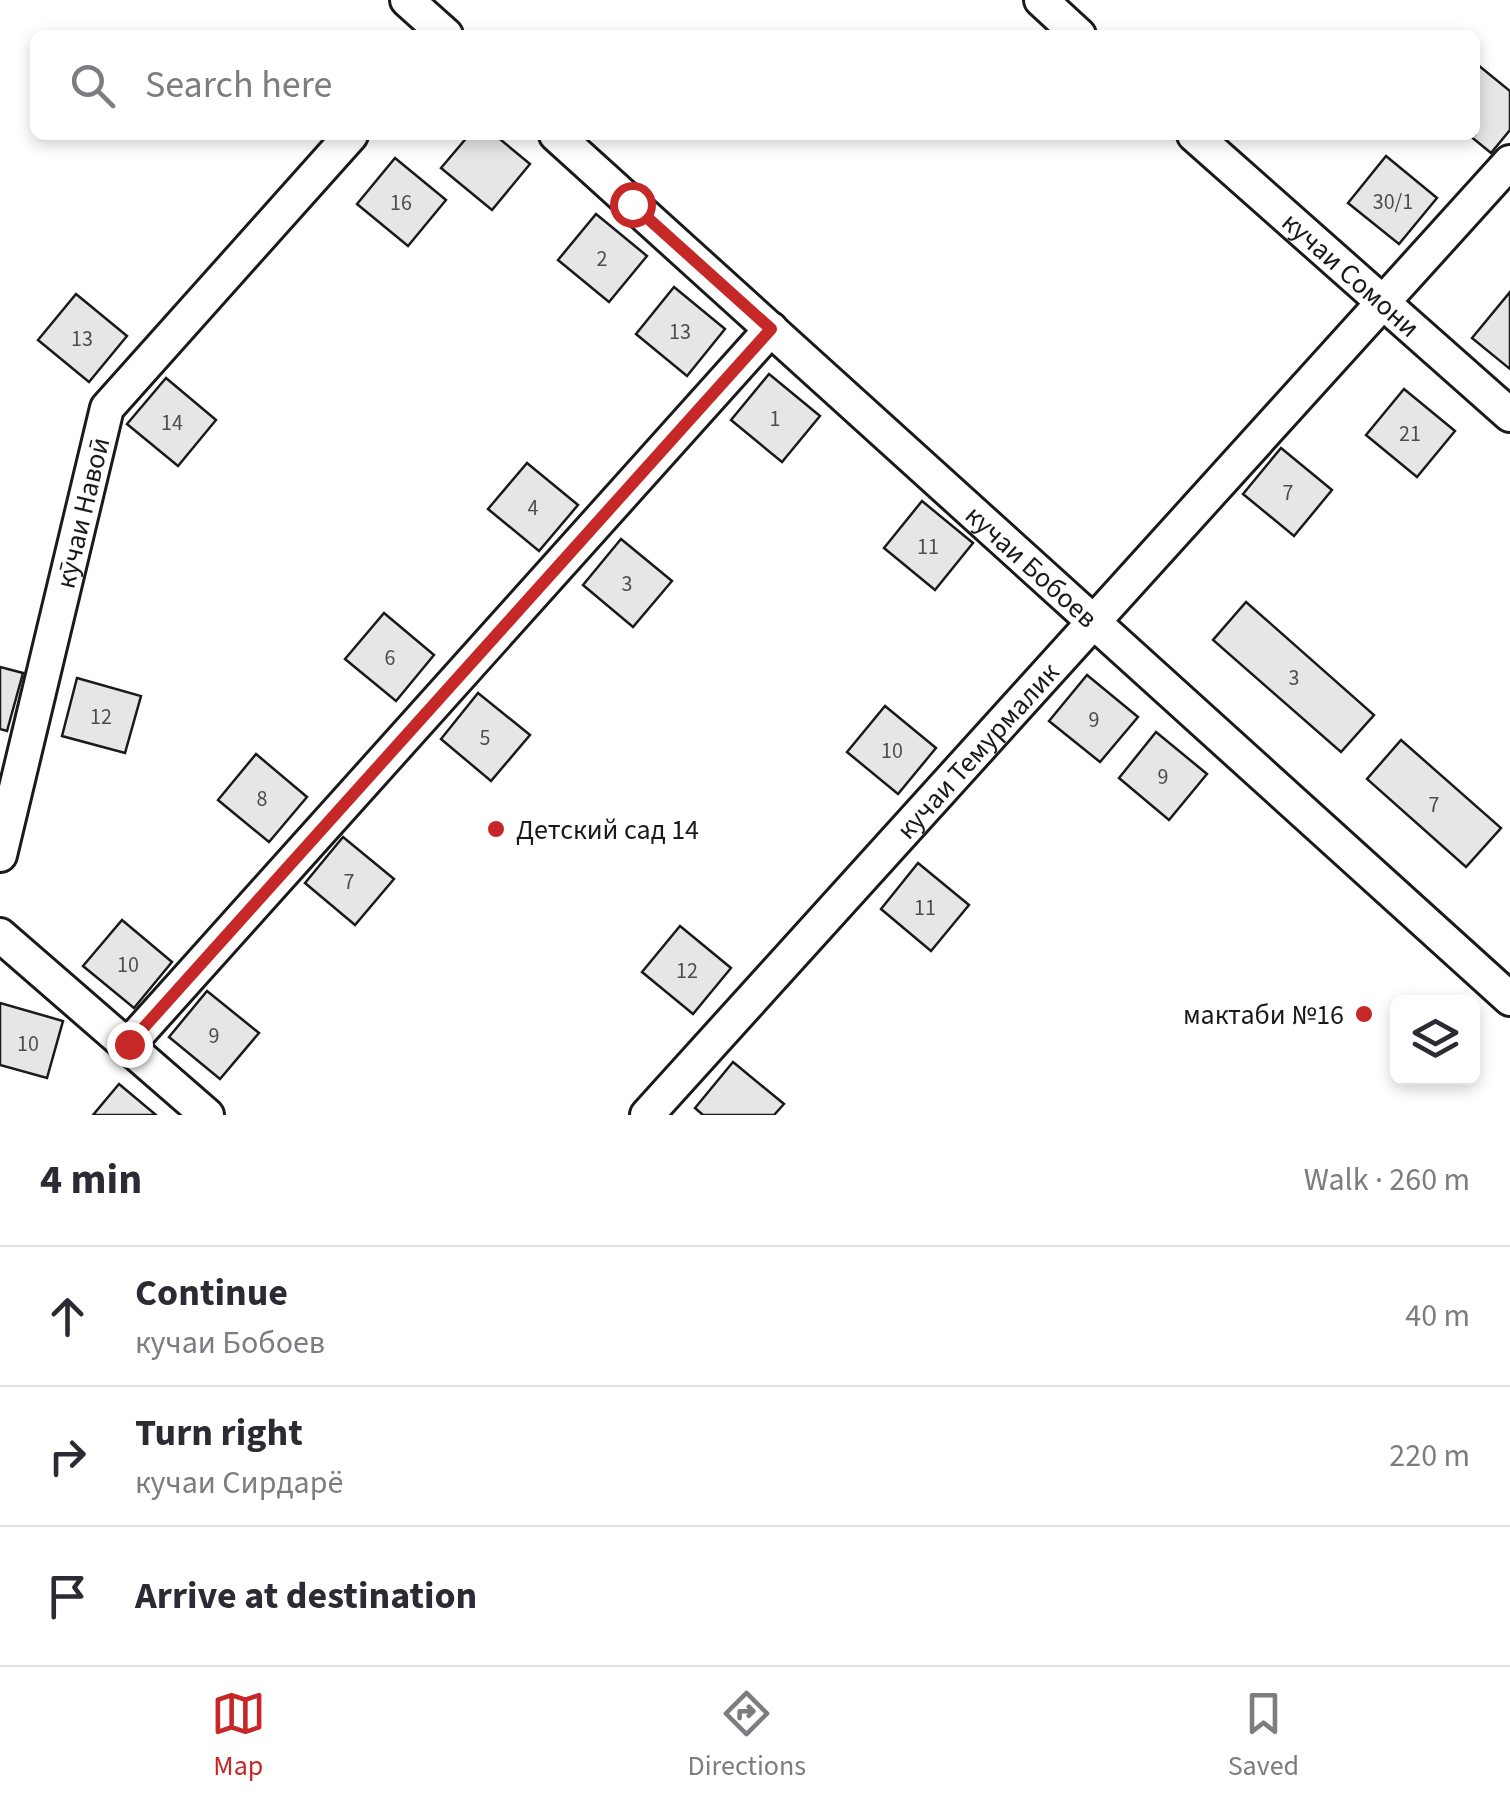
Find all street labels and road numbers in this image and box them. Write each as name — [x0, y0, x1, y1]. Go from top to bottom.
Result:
street label: кучаи Сомони — [1273, 203, 1428, 347]
street label: кӯчаи Навоӣ — [46, 433, 120, 592]
street label: кучаи Бобоев — [956, 496, 1106, 637]
street label: кучаи Темурмалик — [887, 654, 1069, 848]

